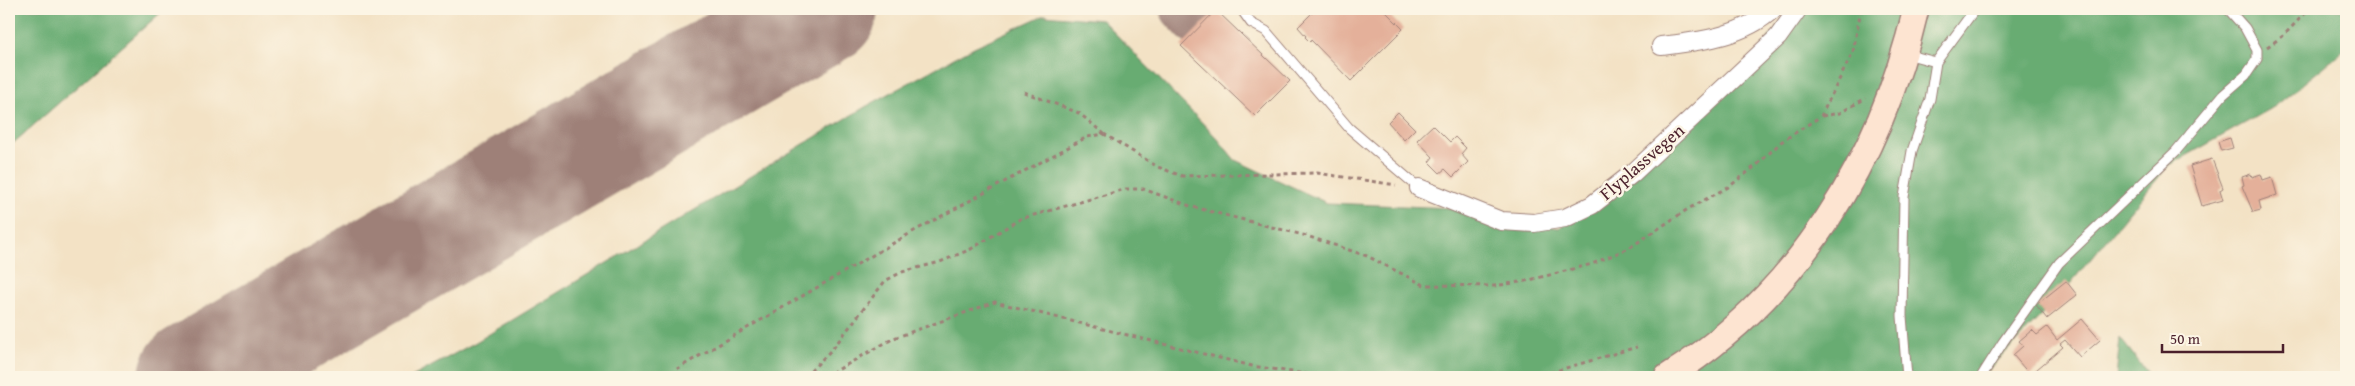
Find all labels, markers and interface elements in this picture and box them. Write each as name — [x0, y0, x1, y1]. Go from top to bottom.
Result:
street label: Flyplassvegen — [1593, 117, 1690, 206]
scale bar — [2162, 321, 2284, 353]
text: 50 m — [2170, 328, 2201, 349]

